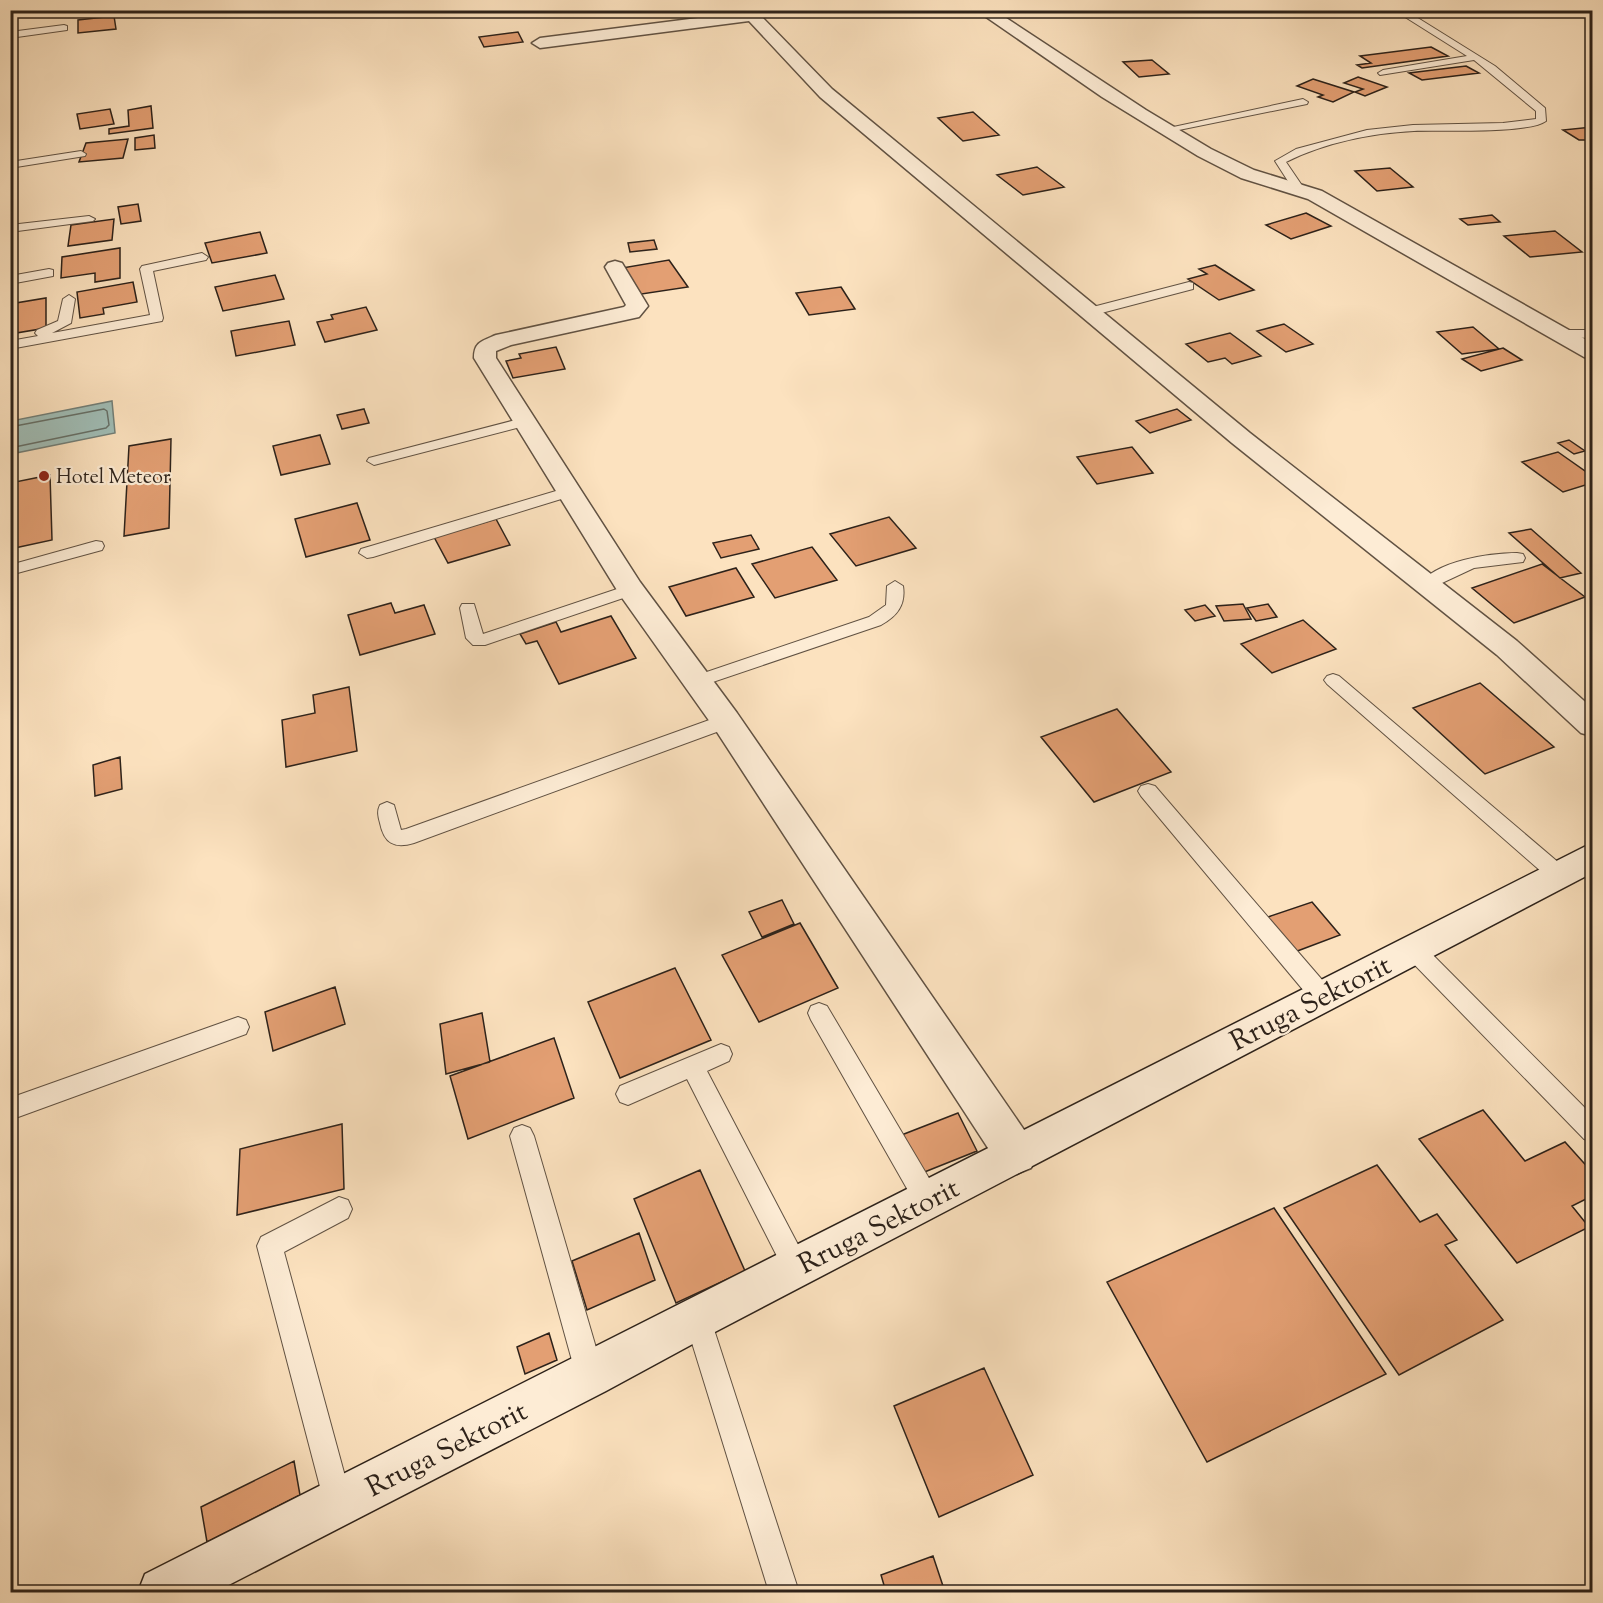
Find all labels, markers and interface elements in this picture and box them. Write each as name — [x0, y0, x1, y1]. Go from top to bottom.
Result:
place label: Hotel Meteor — [56, 464, 171, 493]
marker: Hotel Meteor — [37, 469, 51, 483]
street label: Rruga Sektorit — [1224, 947, 1399, 1062]
street label: Rruga Sektorit — [792, 1170, 967, 1285]
street label: Rruga Sektorit — [360, 1393, 535, 1508]

